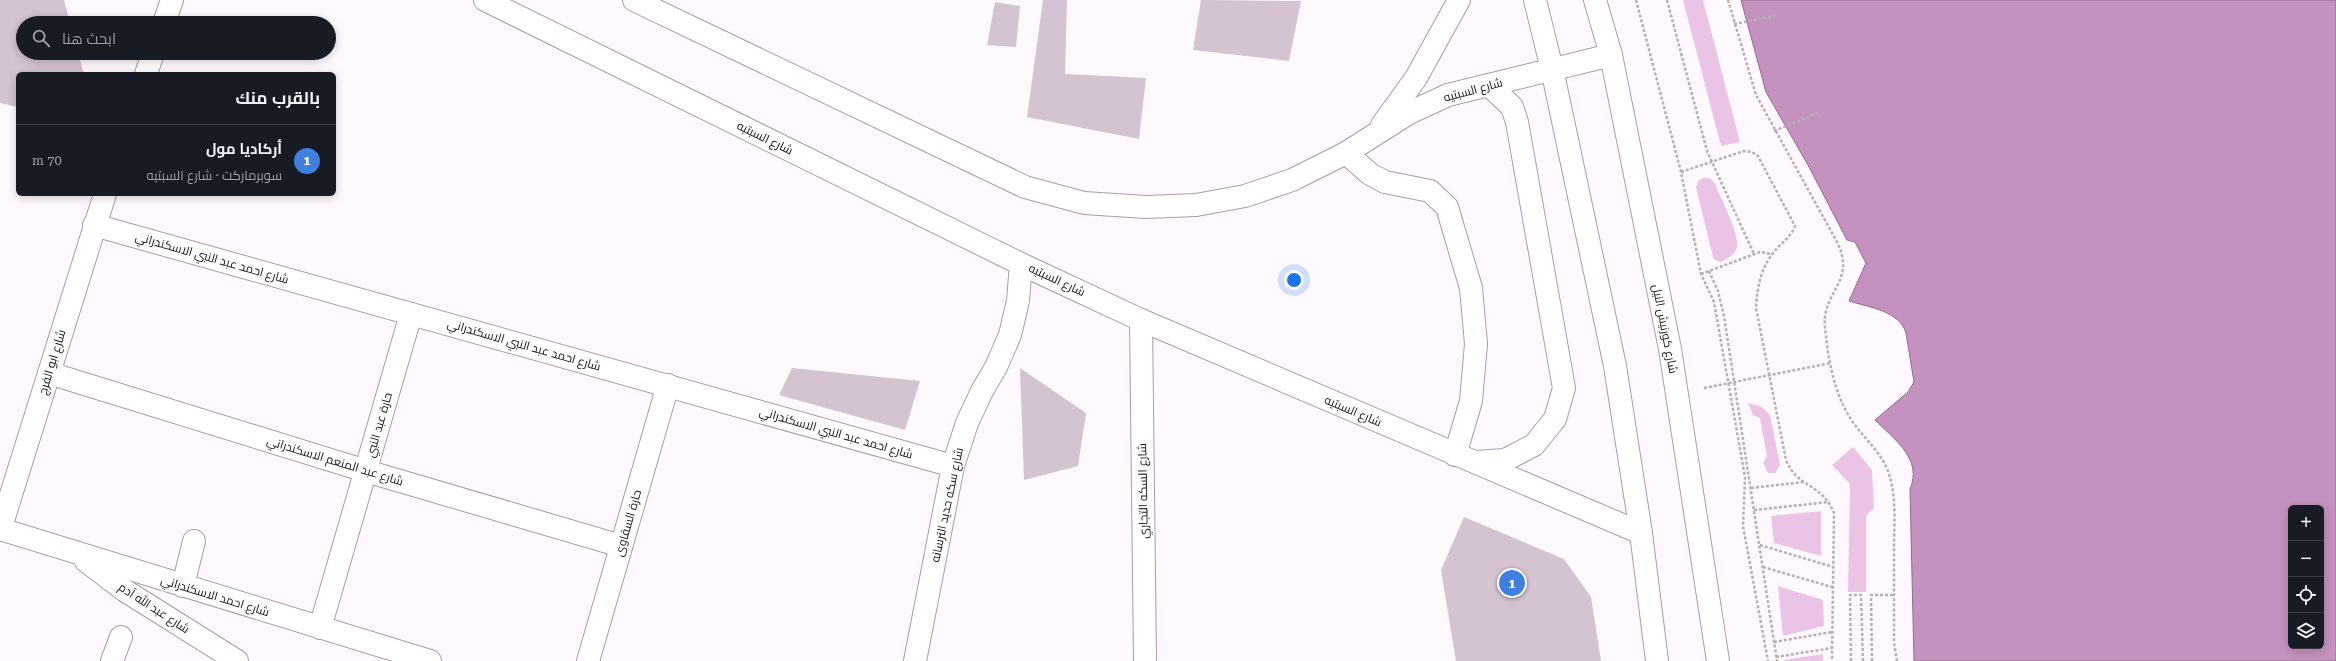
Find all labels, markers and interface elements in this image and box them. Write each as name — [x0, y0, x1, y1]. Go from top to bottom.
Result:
search box — [16, 16, 336, 60]
icon: search — [30, 27, 52, 49]
text: ابحث هنا — [62, 30, 116, 48]
street label: شارع السبتيه — [1442, 75, 1504, 106]
text: بالقرب منك — [236, 88, 320, 108]
street label: شارع السبتيه — [734, 118, 795, 159]
text: أركاديا مول — [206, 140, 282, 158]
text: 70 m — [32, 153, 62, 168]
text: 1 — [303, 153, 311, 168]
text: سوبرماركت · شارع السبتيه — [146, 168, 282, 183]
street label: شارع احمد عبد النبي الاسكندراني — [133, 229, 290, 290]
street label: شارع السبتيه — [1026, 261, 1088, 300]
your location — [1284, 270, 1304, 290]
street label: شارع كورنيش النيل — [1649, 283, 1681, 375]
street label: شارع احمد عبد النبي الاسكندراني — [445, 316, 602, 377]
street label: شارع ابو الفرج — [35, 328, 70, 397]
street label: حارة عبد النبي — [363, 391, 398, 460]
street label: شارع السبتيه — [1322, 393, 1384, 430]
street label: شارع احمد عبد النبي الاسكندراني — [757, 404, 914, 465]
street label: شارع عبد المنعم الاسكندراني — [264, 434, 405, 491]
street label: شارع السكه التجاري — [1135, 443, 1154, 539]
street label: شارع سكه حديد الترسانه — [928, 446, 967, 564]
street label: حارة السقاوى — [612, 488, 644, 558]
map controls — [2288, 505, 2324, 649]
button: + — [2288, 505, 2324, 541]
button: − — [2288, 541, 2324, 577]
pin: 1 — [1499, 568, 1525, 598]
street label: شارع احمد الاسكندراني — [158, 573, 271, 622]
button: locate — [2288, 577, 2324, 613]
street label: شارع عبد الله آدم — [115, 579, 193, 637]
button: layers — [2288, 613, 2324, 649]

